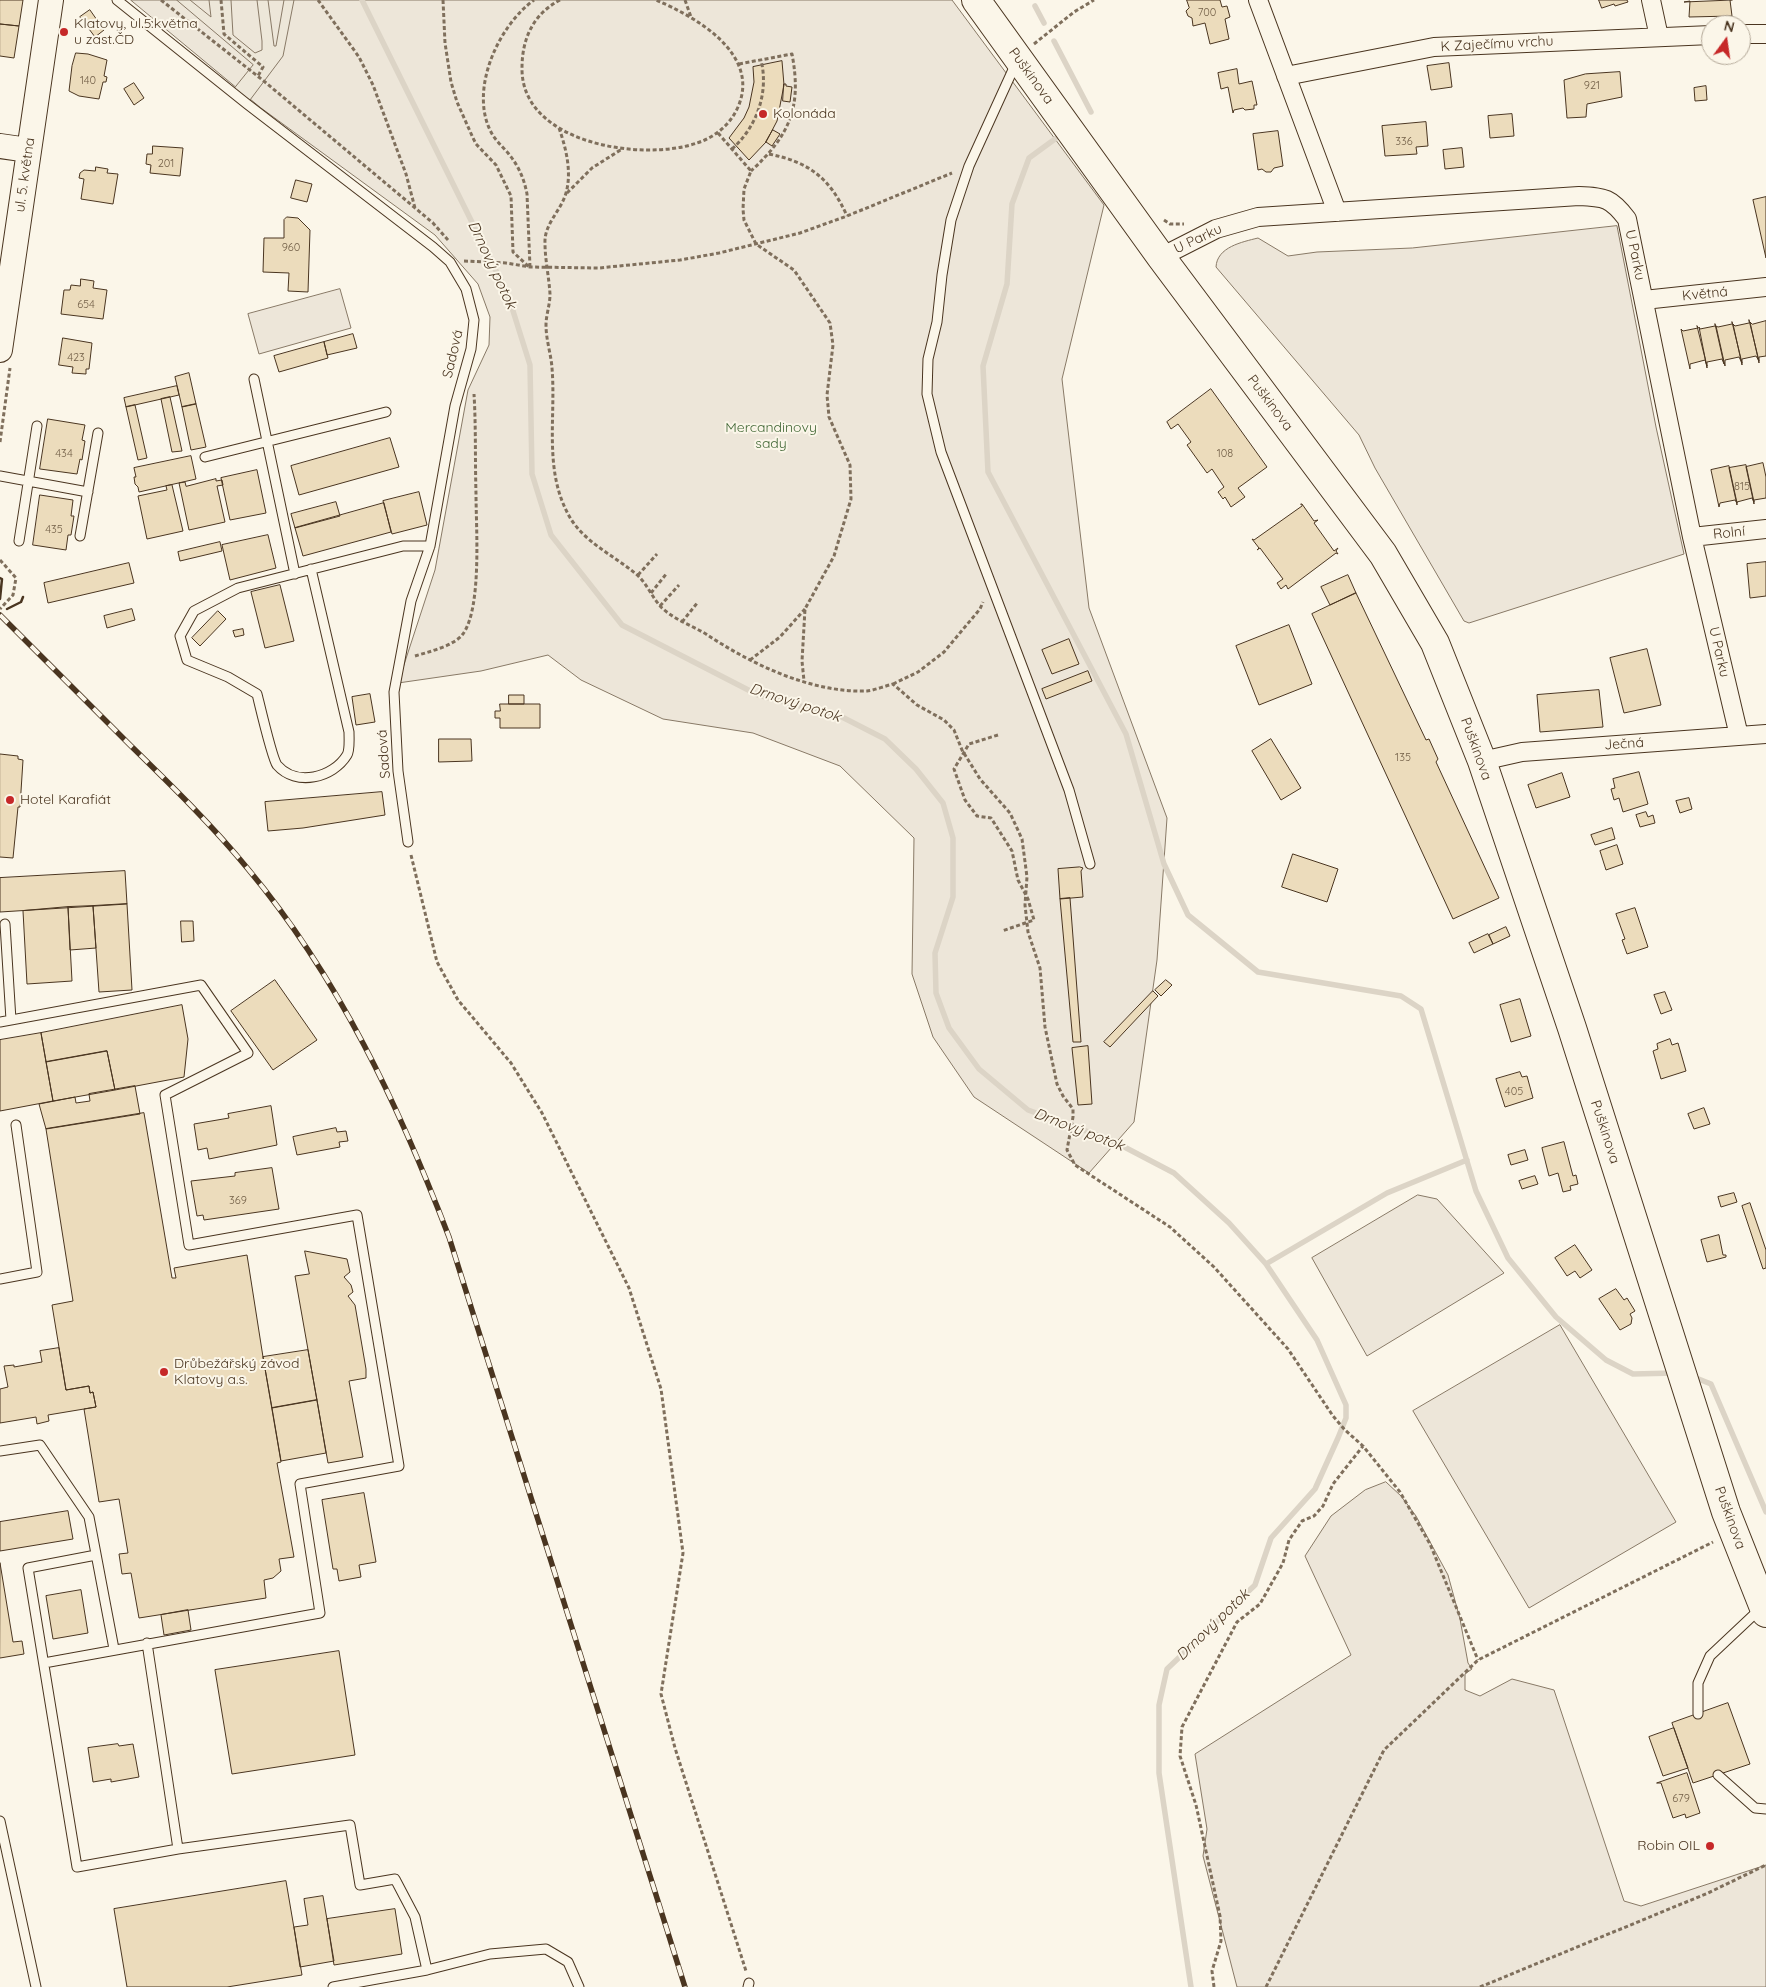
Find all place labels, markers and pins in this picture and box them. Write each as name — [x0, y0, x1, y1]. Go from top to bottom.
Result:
place label: Klatovy, ul.5.května u zast.ČD — [74, 16, 198, 48]
marker: Klatovy, ul.5.května u zast.ČD — [58, 26, 70, 38]
place label: Kolonáda — [773, 106, 836, 122]
marker: Kolonáda — [757, 108, 769, 120]
place label: Hotel Karafiát — [20, 792, 111, 808]
marker: Hotel Karafiát — [4, 794, 16, 806]
place label: Drůbežářský závod Klatovy a.s. — [174, 1356, 300, 1388]
marker: Drůbežářský závod Klatovy a.s. — [158, 1366, 170, 1378]
place label: Robin OIL — [1637, 1838, 1700, 1854]
marker: Robin OIL — [1704, 1840, 1716, 1852]

